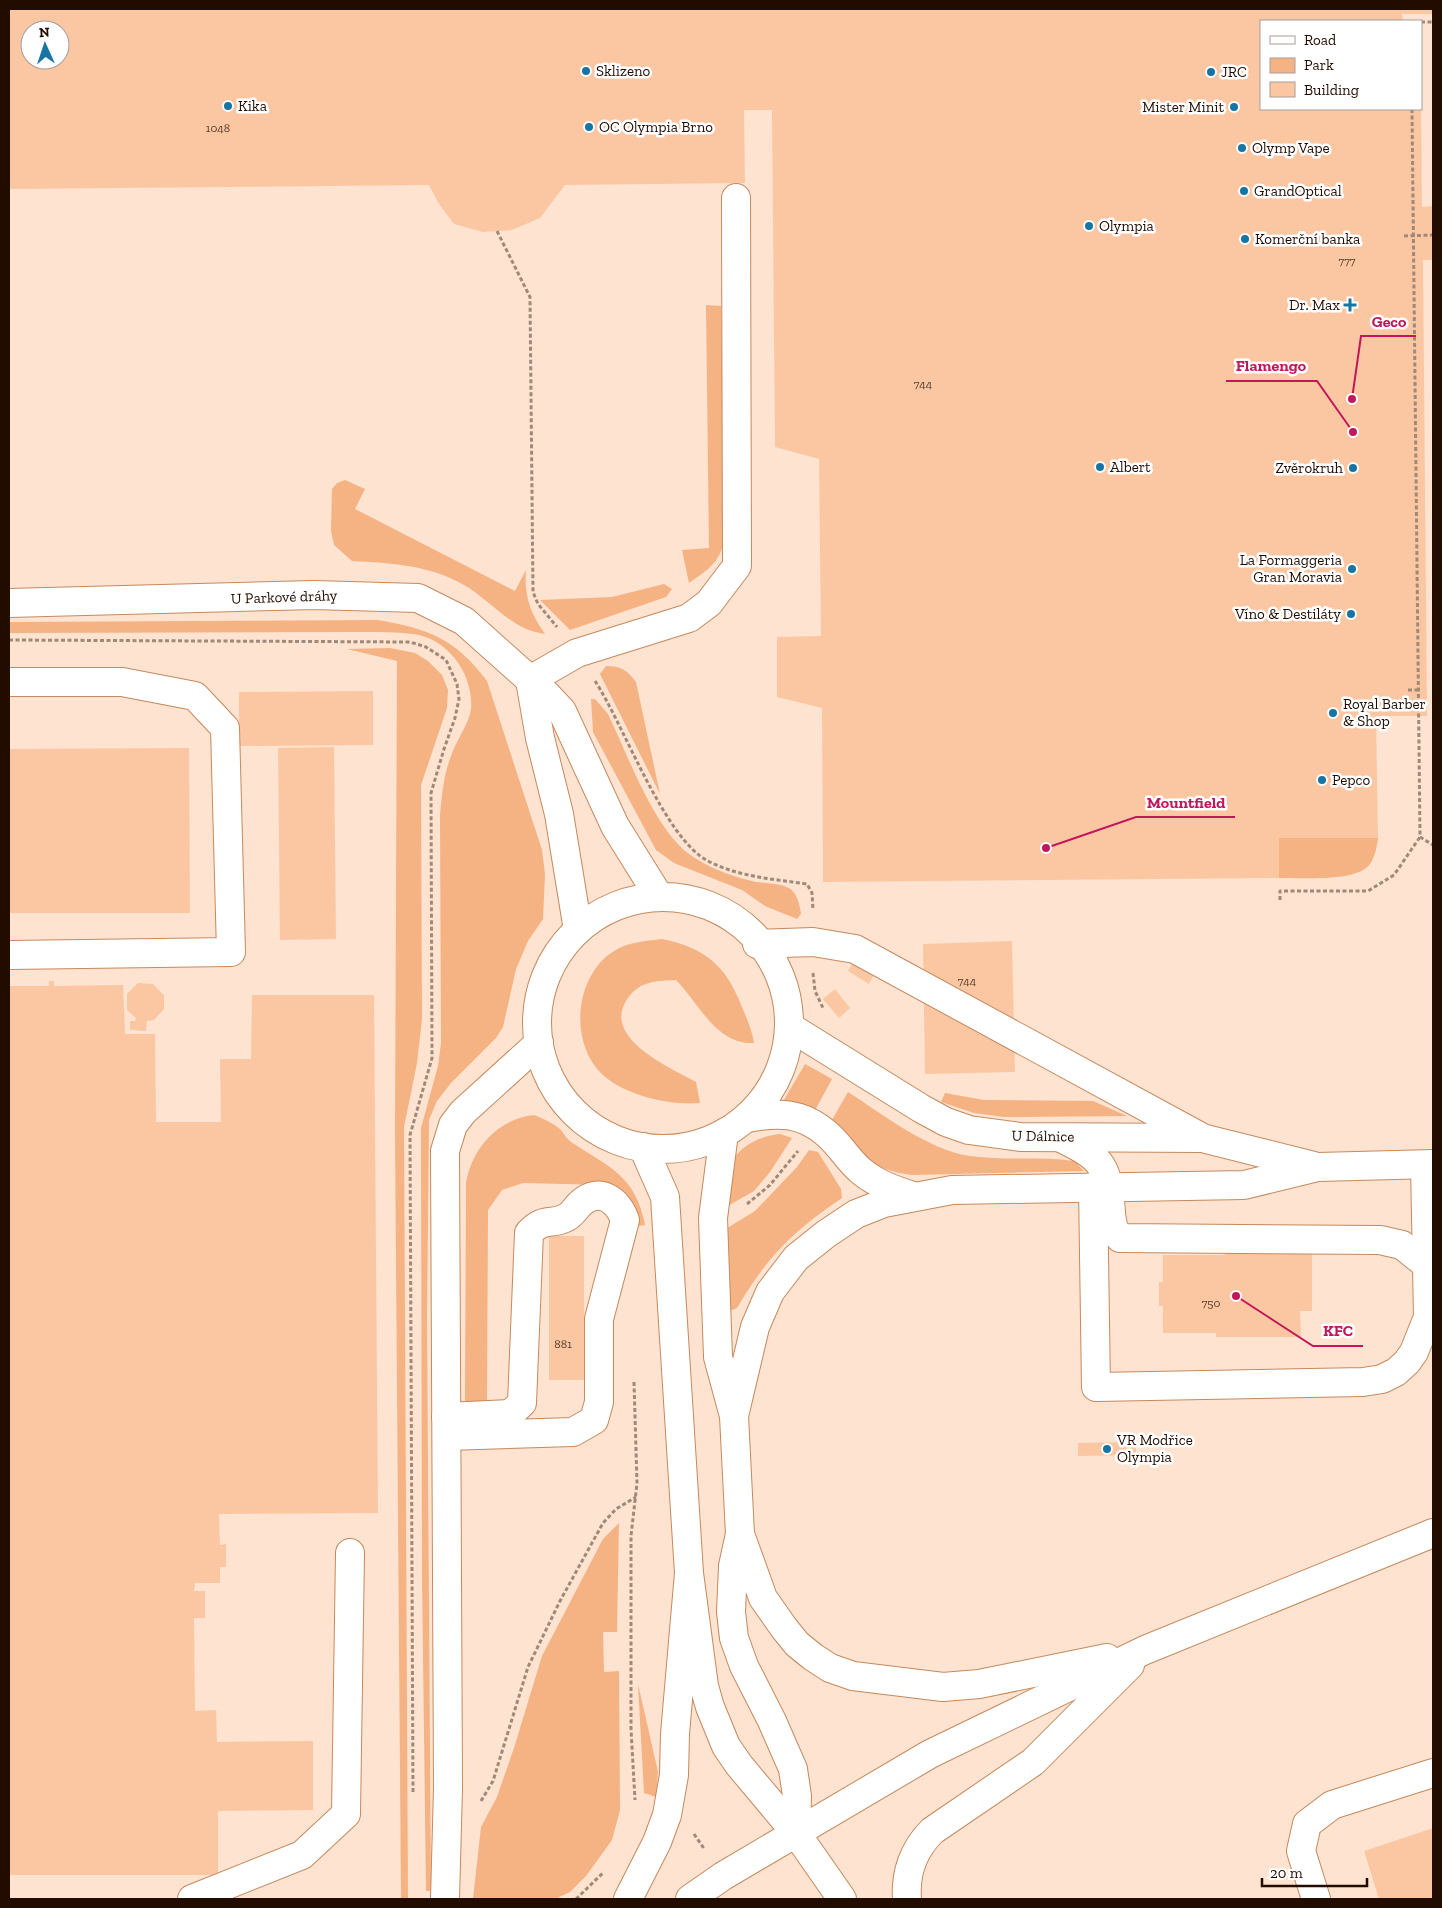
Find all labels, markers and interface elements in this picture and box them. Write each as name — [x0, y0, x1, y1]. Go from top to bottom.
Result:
north arrow — [20, 20, 70, 70]
legend — [1260, 20, 1422, 110]
text: N — [39, 24, 50, 41]
text: Road — [1304, 31, 1337, 49]
text: Park — [1304, 56, 1334, 74]
place label: Sklizeno — [596, 62, 651, 80]
place label: JRC — [1221, 63, 1247, 81]
marker: Sklizeno — [580, 65, 592, 77]
marker: JRC — [1205, 66, 1217, 78]
text: Building — [1304, 81, 1359, 99]
place label: Kika — [238, 97, 267, 115]
place label: Mister Minit — [1142, 98, 1224, 116]
marker: Kika — [222, 100, 234, 112]
marker: Mister Minit — [1228, 101, 1240, 113]
place label: OC Olympia Brno — [599, 118, 713, 136]
house number: 1048 — [206, 121, 230, 135]
marker: OC Olympia Brno — [583, 121, 595, 133]
place label: Olymp Vape — [1252, 139, 1330, 157]
marker: Olymp Vape — [1236, 142, 1248, 154]
place label: GrandOptical — [1254, 182, 1342, 200]
marker: GrandOptical — [1238, 185, 1250, 197]
place label: Olympia — [1099, 217, 1154, 235]
marker: Olympia — [1083, 220, 1095, 232]
place label: Komerční banka — [1255, 230, 1360, 248]
marker: Komerční banka — [1239, 233, 1251, 245]
house number: 777 — [1339, 254, 1356, 268]
place label: Dr. Max — [1289, 296, 1340, 314]
marker: Dr. Max — [1344, 299, 1356, 311]
callout: Geco — [1361, 305, 1416, 336]
text: Geco — [1372, 312, 1407, 331]
callout: Flamengo — [1226, 350, 1317, 381]
text: Flamengo — [1236, 356, 1307, 375]
house number: 744 — [914, 377, 933, 391]
place label: Albert — [1110, 458, 1151, 476]
place label: Zvěrokruh — [1275, 459, 1344, 477]
marker: Albert — [1094, 461, 1106, 473]
marker: Zvěrokruh — [1347, 462, 1359, 474]
place label: La Formaggeria Gran Moravia — [1240, 551, 1342, 586]
marker: La Formaggeria Gran Moravia — [1346, 563, 1358, 575]
street label: U Parkové dráhy — [230, 586, 338, 608]
place label: Víno & Destiláty — [1234, 605, 1341, 623]
marker: Víno & Destiláty — [1345, 608, 1357, 620]
place label: Royal Barber & Shop — [1343, 695, 1426, 730]
marker: Royal Barber & Shop — [1327, 707, 1339, 719]
place label: Pepco — [1332, 771, 1371, 789]
marker: Pepco — [1316, 774, 1328, 786]
callout: Mountfield — [1136, 786, 1235, 817]
text: Mountfield — [1147, 793, 1225, 812]
house number: 744 — [958, 974, 977, 988]
street label: U Dálnice — [1012, 1126, 1074, 1146]
house number: 750 — [1202, 1296, 1220, 1310]
callout: KFC — [1313, 1315, 1363, 1346]
text: KFC — [1323, 1321, 1353, 1340]
house number: 881 — [554, 1337, 572, 1351]
place label: VR Modřice Olympia — [1116, 1431, 1193, 1466]
marker: VR Modřice Olympia — [1101, 1443, 1113, 1455]
scale bar — [1262, 1856, 1367, 1888]
text: 20 m — [1270, 1864, 1303, 1882]

